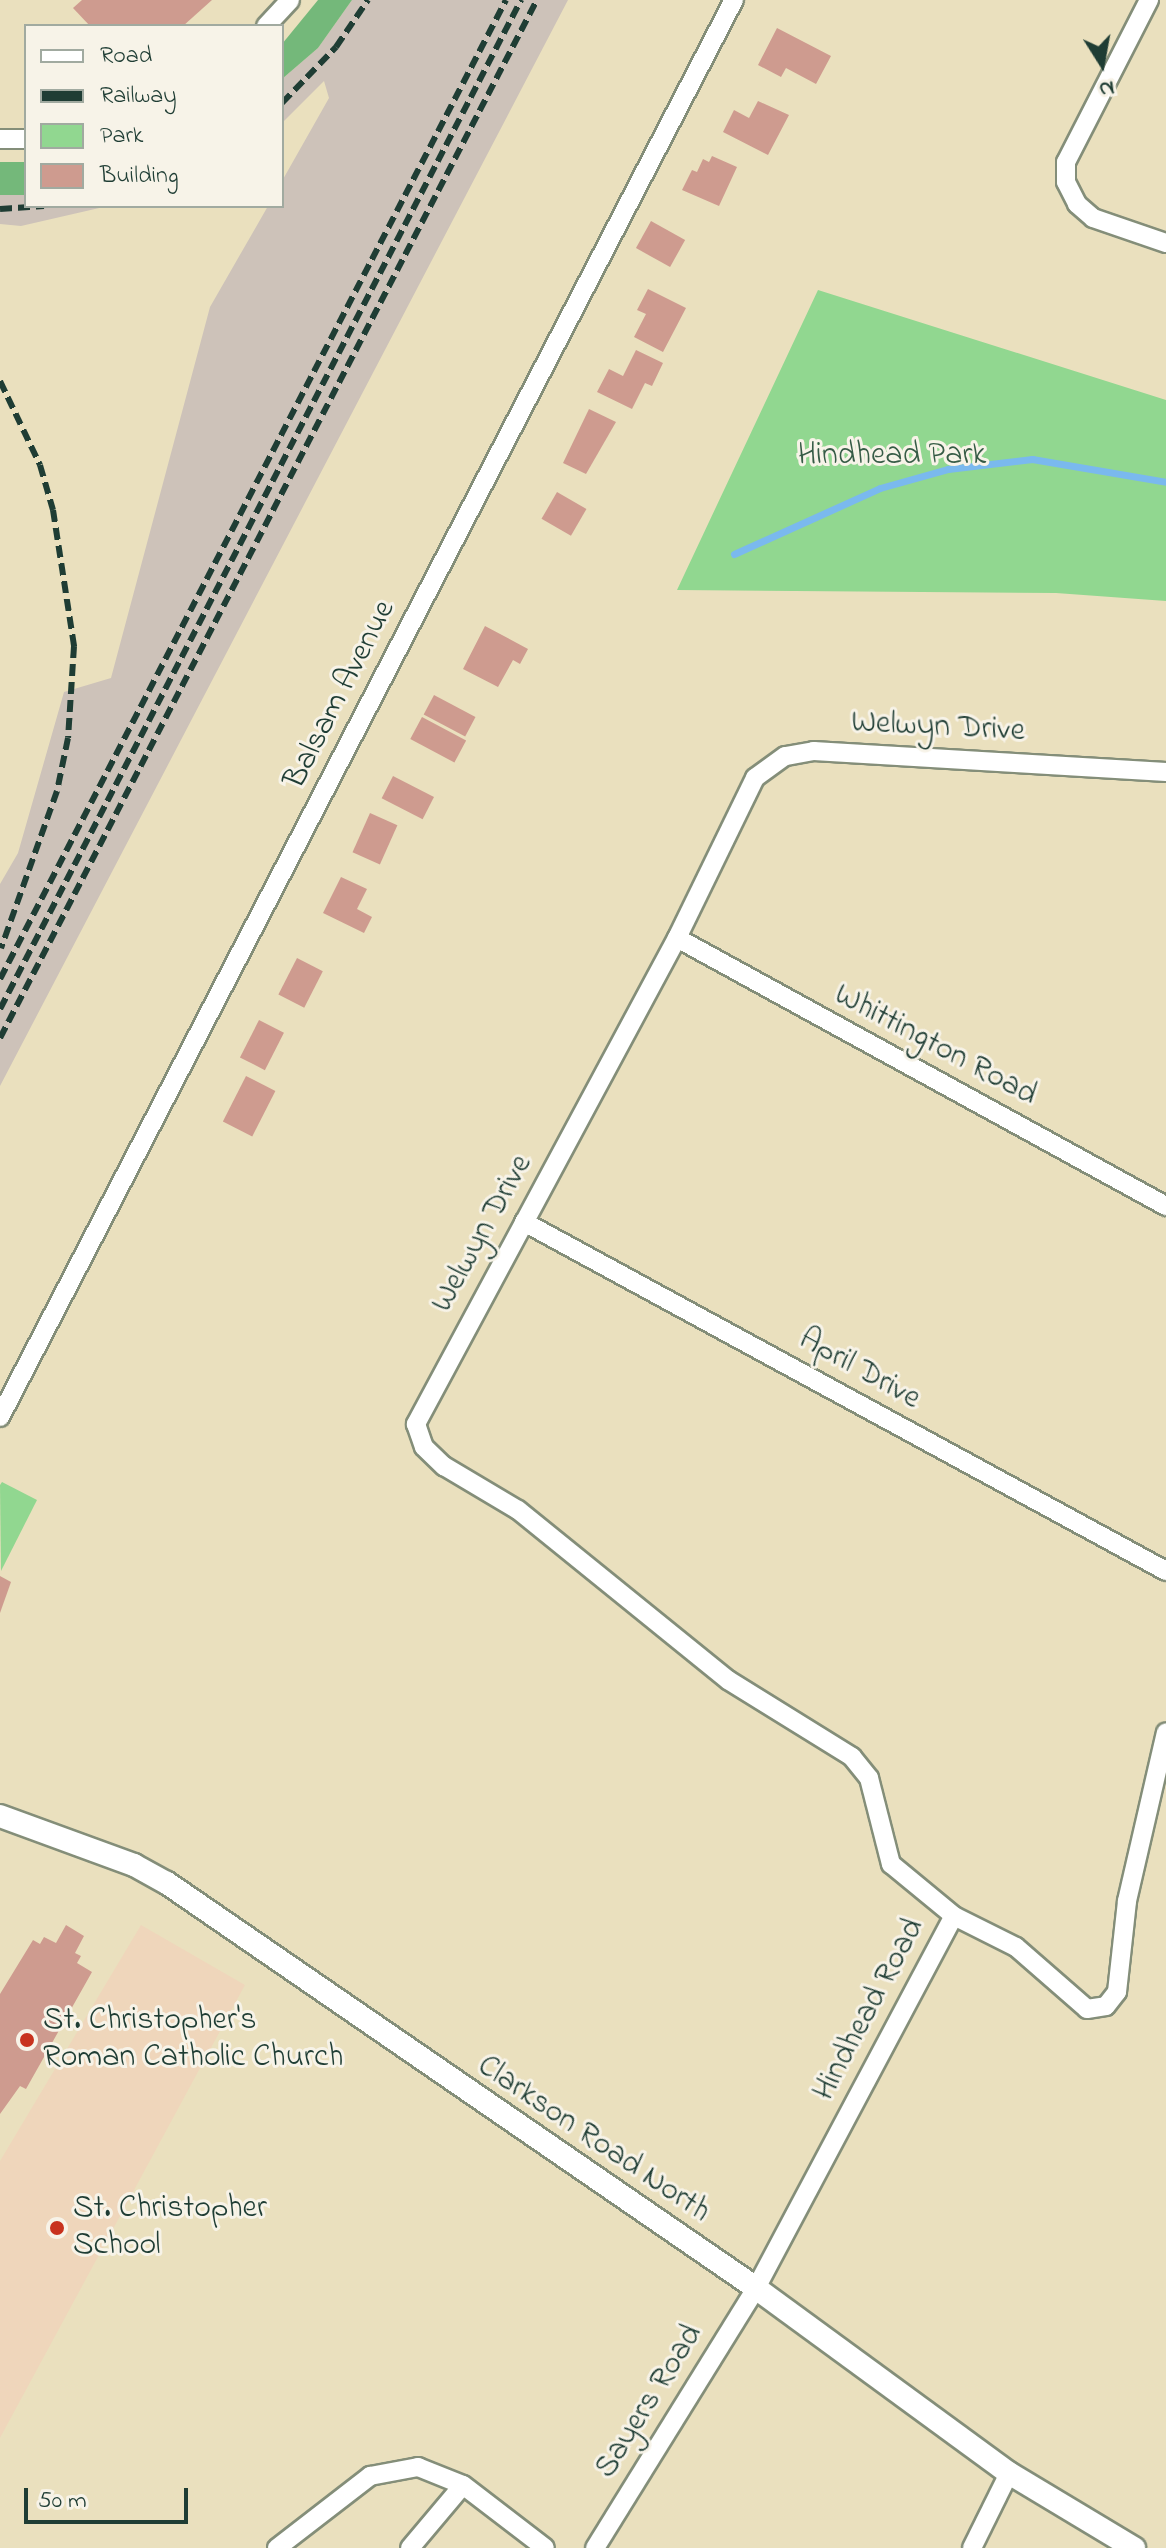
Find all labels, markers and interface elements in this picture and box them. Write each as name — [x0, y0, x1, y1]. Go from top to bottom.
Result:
legend — [24, 24, 284, 208]
north arrow — [1062, 24, 1142, 104]
text: Road — [100, 39, 152, 74]
text: N — [1096, 70, 1117, 105]
text: Railway — [100, 79, 177, 114]
text: Park — [100, 119, 143, 154]
text: Building — [100, 159, 179, 194]
park label: Hindhead Park — [798, 437, 986, 475]
street label: Balsam Avenue — [277, 594, 405, 796]
street label: Welwyn Drive — [850, 704, 1026, 752]
street label: Whittington Road — [827, 976, 1043, 1116]
street label: Welwyn Drive — [424, 1149, 542, 1319]
street label: April Drive — [792, 1321, 926, 1419]
street label: Hindhead Road — [806, 1912, 934, 2108]
place label: St. Christopher's Roman Catholic Church — [43, 2003, 343, 2078]
marker: St. Christopher's Roman Catholic Church — [18, 2031, 36, 2049]
street label: Clarkson Road North — [469, 2048, 717, 2232]
place label: St. Christopher School — [73, 2191, 267, 2266]
marker: St. Christopher School — [48, 2219, 66, 2237]
street label: Sayers Road — [588, 2318, 712, 2486]
scale bar — [28, 2472, 192, 2522]
text: 50 m — [38, 2484, 87, 2519]

